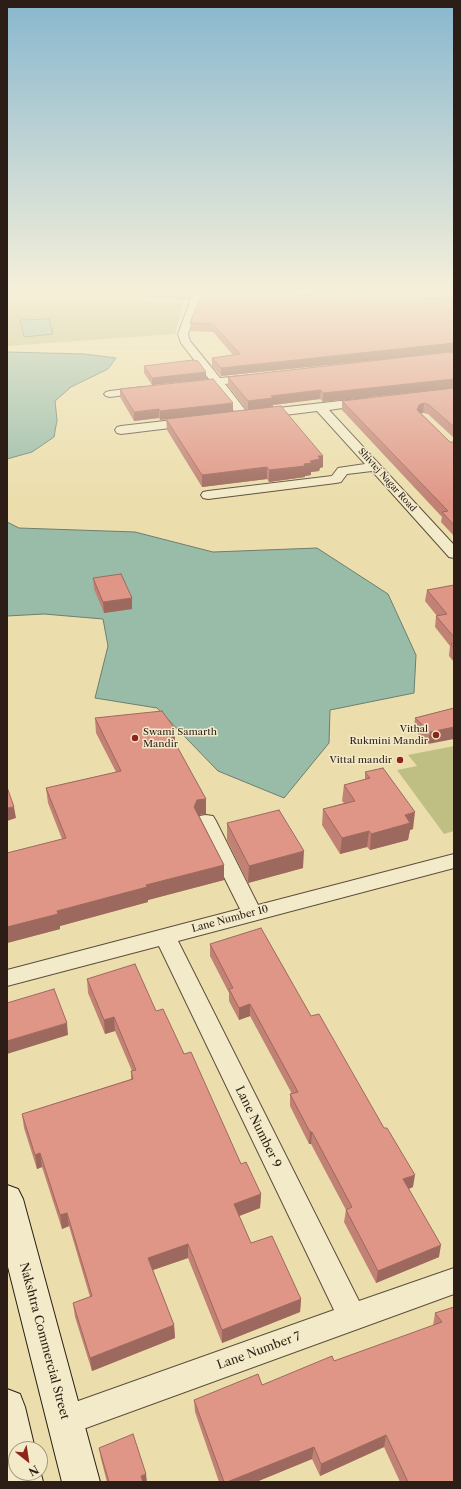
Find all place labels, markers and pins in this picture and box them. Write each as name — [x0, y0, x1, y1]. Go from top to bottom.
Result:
place label: Vithal Rukmini Mandir — [350, 723, 428, 746]
place label: Swami Samarth Mandir — [143, 726, 217, 750]
marker: Vithal Rukmini Mandir — [431, 730, 441, 740]
marker: Swami Samarth Mandir — [130, 733, 140, 743]
place label: Vittal mandir — [330, 754, 392, 766]
marker: Vittal mandir — [395, 755, 405, 765]

